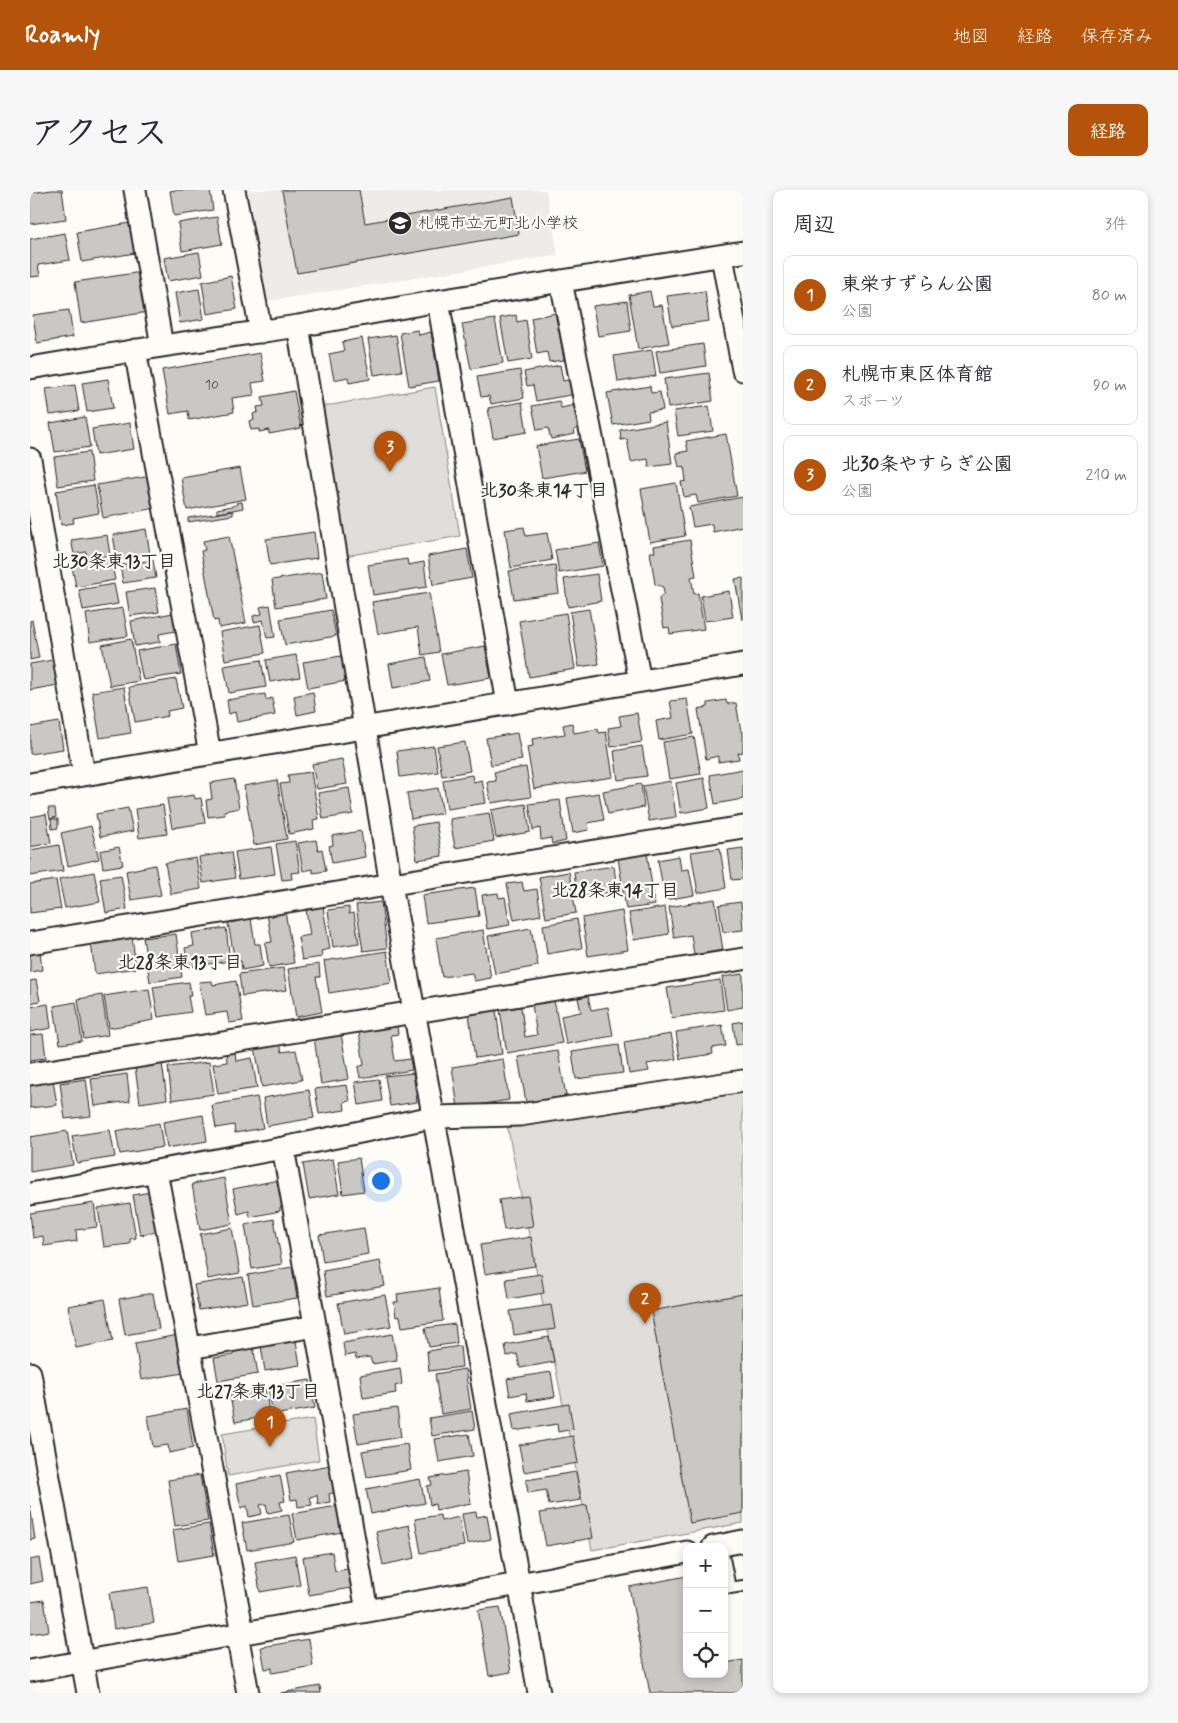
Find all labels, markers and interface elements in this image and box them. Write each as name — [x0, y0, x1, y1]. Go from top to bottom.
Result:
text: Roamly — [25, 20, 100, 51]
text: 地図 — [953, 25, 989, 49]
text: 経路 — [1017, 25, 1053, 49]
text: 保存済み — [1081, 25, 1153, 49]
button: 経路 — [1068, 104, 1148, 156]
text: アクセス — [30, 111, 168, 157]
school or university icon: 札幌市立元町北小学校 — [387, 210, 413, 236]
text: 周辺 — [793, 211, 835, 239]
place label: 札幌市立元町北小学校 — [418, 213, 578, 234]
text: 3件 — [1105, 214, 1128, 235]
text: 東栄すずらん公園 — [841, 272, 993, 297]
text: 1 — [806, 285, 814, 306]
text: 80 m — [1092, 285, 1127, 306]
text: 公園 — [841, 301, 873, 322]
text: 札幌市東区体育館 — [841, 362, 993, 387]
text: 2 — [806, 375, 814, 396]
text: 90 m — [1093, 375, 1127, 396]
house number: 10 — [205, 376, 219, 394]
text: スポーツ — [841, 391, 905, 412]
pin: 3 — [374, 431, 406, 472]
text: 北30条やすらぎ公園 — [841, 452, 1012, 477]
text: 3 — [806, 465, 814, 486]
text: 210 m — [1086, 465, 1127, 486]
district label: 北30条東14丁目 — [480, 479, 608, 503]
text: 公園 — [841, 481, 873, 502]
district label: 北30条東13丁目 — [52, 550, 176, 574]
district label: 北28条東14丁目 — [551, 879, 679, 903]
district label: 北28条東13丁目 — [118, 951, 242, 975]
your location — [368, 1168, 394, 1194]
pin: 2 — [629, 1283, 661, 1324]
district label: 北27条東13丁目 — [196, 1380, 320, 1404]
pin: 1 — [254, 1406, 286, 1447]
map controls — [683, 1543, 728, 1678]
button: + — [683, 1543, 728, 1588]
button: − — [683, 1588, 728, 1633]
button: locate — [683, 1633, 728, 1678]

